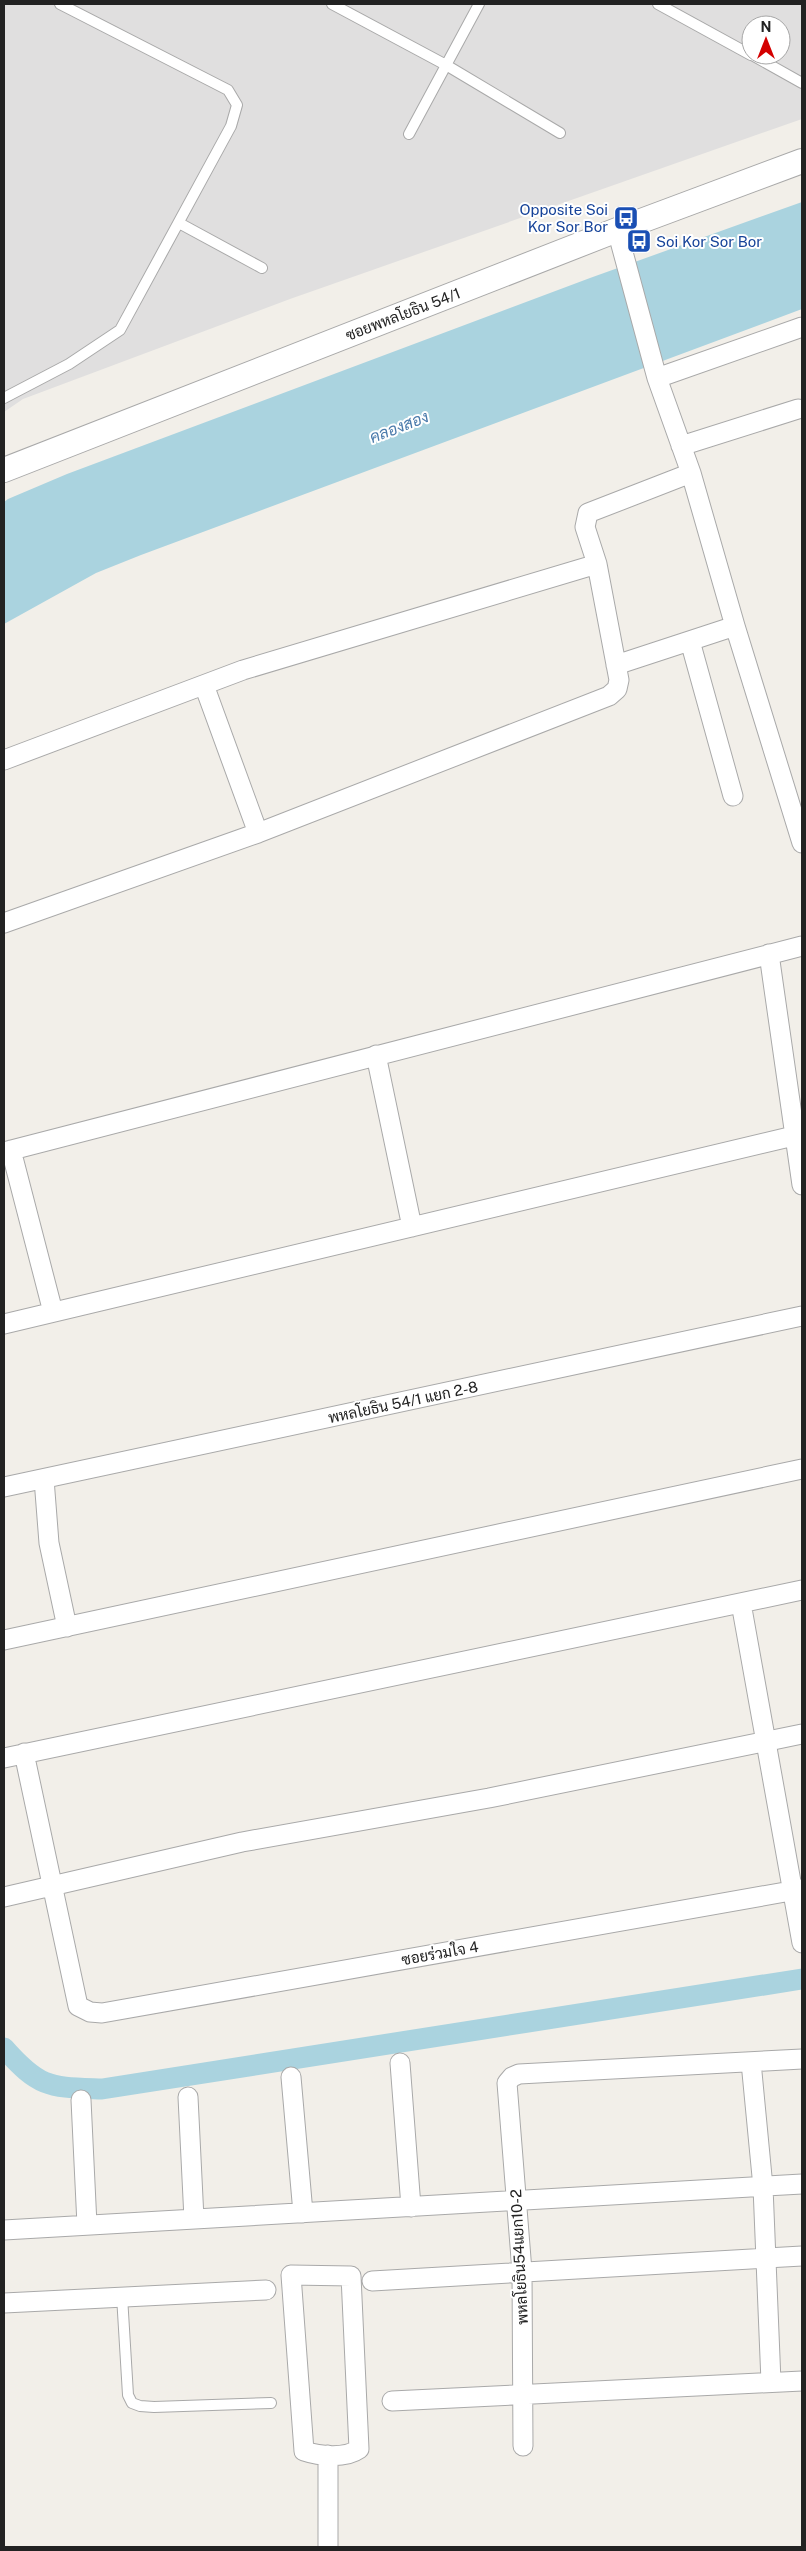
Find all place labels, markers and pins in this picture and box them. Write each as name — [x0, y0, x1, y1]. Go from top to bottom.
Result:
place label: Opposite Soi Kor Sor Bor — [520, 201, 608, 235]
bus stop icon: Opposite Soi Kor Sor Bor — [613, 205, 639, 231]
bus stop icon: Soi Kor Sor Bor — [626, 228, 652, 254]
place label: Soi Kor Sor Bor — [656, 233, 762, 250]

